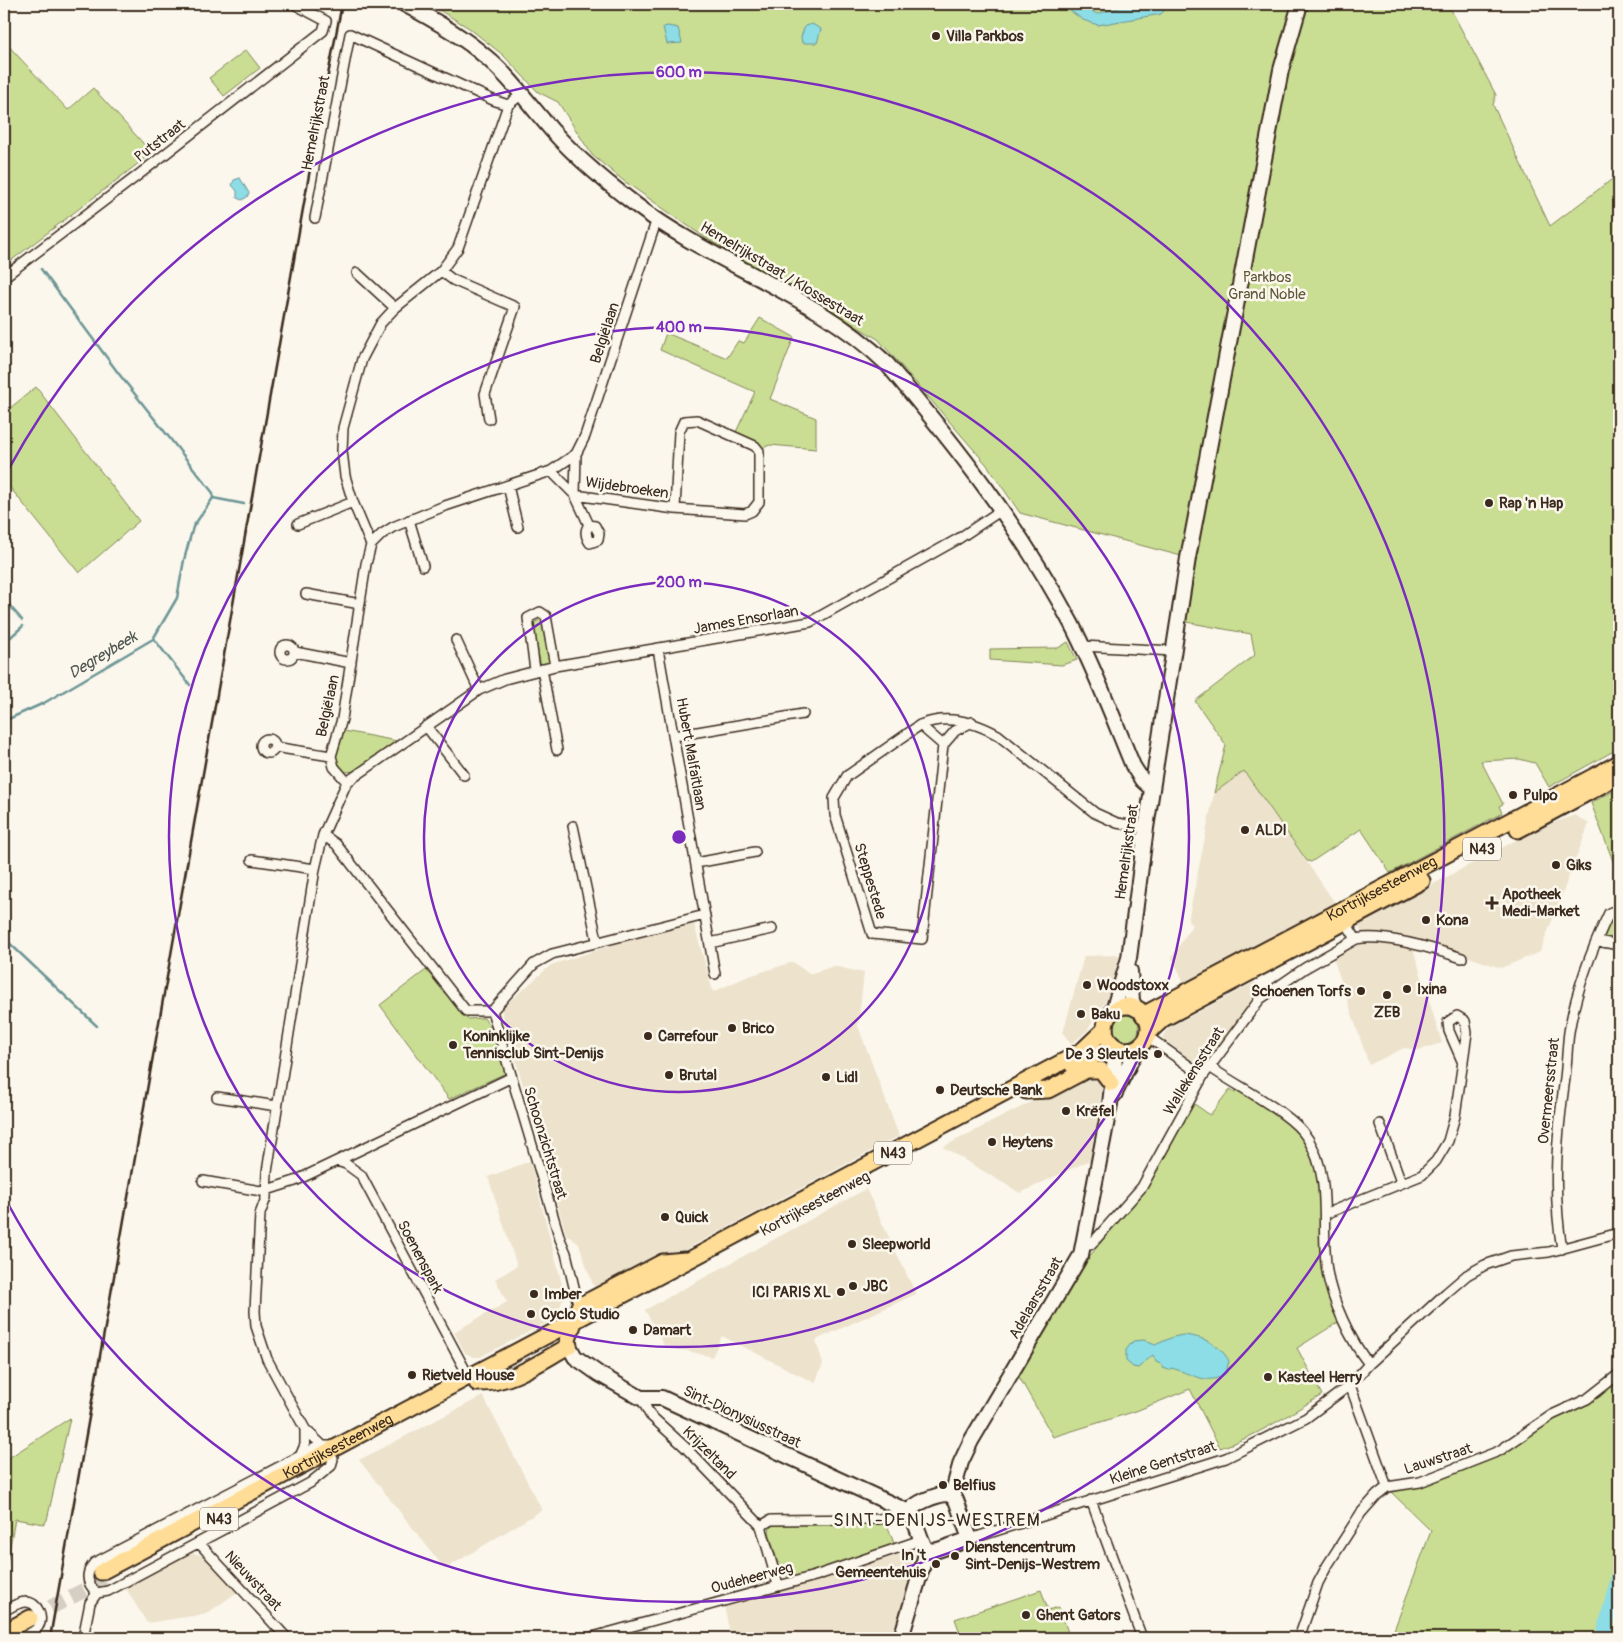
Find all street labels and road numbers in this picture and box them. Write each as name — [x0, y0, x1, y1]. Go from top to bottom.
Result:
street label: Hemelrijkstraat — [297, 73, 335, 172]
street label: Putstraat — [131, 115, 190, 167]
street label: Hemelrijkstraat / Klossestraat — [697, 218, 868, 331]
street label: Belgiëlaan — [586, 300, 624, 366]
street label: Wijdebroeken — [584, 473, 670, 503]
street label: James Ensorlaan — [692, 601, 800, 639]
street label: Belgiëlaan — [312, 673, 344, 739]
street label: Hubert Malfaitlaan — [672, 696, 710, 812]
street label: Hemelrijkstraat — [1111, 802, 1143, 901]
road number: N43 — [1463, 838, 1501, 861]
street label: Steppestede — [849, 841, 891, 922]
street label: Kortrijksesteenweg — [1323, 852, 1440, 926]
street label: Wallekensstraat — [1159, 1023, 1229, 1119]
street label: Overmeersstraat — [1534, 1036, 1564, 1145]
street label: Schoonzichtstraat — [519, 1084, 571, 1202]
road number: N43 — [874, 1142, 912, 1164]
street label: Kortrijksesteenweg — [757, 1167, 873, 1241]
street label: Soenenspark — [393, 1217, 448, 1297]
street label: Adelaarsstraat — [1005, 1253, 1068, 1343]
street label: Sint-Dionysiusstraat — [680, 1381, 805, 1453]
street label: Kortrijksesteenweg — [279, 1409, 396, 1483]
street label: Krijzeltand — [678, 1422, 740, 1484]
street label: Kleine Gentstraat — [1107, 1437, 1220, 1489]
street label: Lauwstraat — [1402, 1439, 1475, 1479]
road number: N43 — [200, 1508, 238, 1530]
street label: Nieuwstraat — [220, 1547, 286, 1616]
street label: Oudeheerweg — [709, 1558, 795, 1598]

